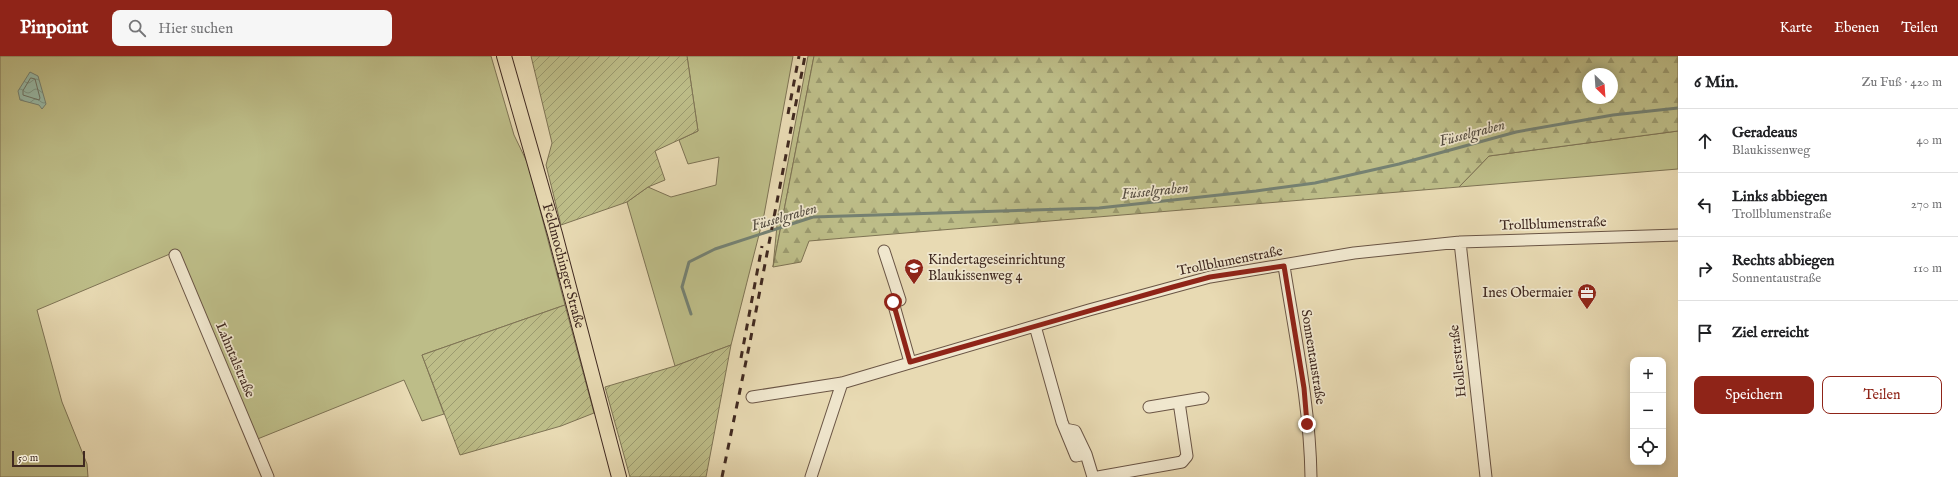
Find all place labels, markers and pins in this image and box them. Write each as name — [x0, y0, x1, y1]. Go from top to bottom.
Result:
place label: Kindertageseinrichtung Blaukissenweg 4 — [928, 251, 1066, 285]
school or university icon: Kindertageseinrichtung Blaukissenweg 4 — [903, 257, 925, 285]
office icon: Ines Obermaier — [1576, 282, 1598, 310]
place label: Ines Obermaier — [1482, 284, 1573, 302]

